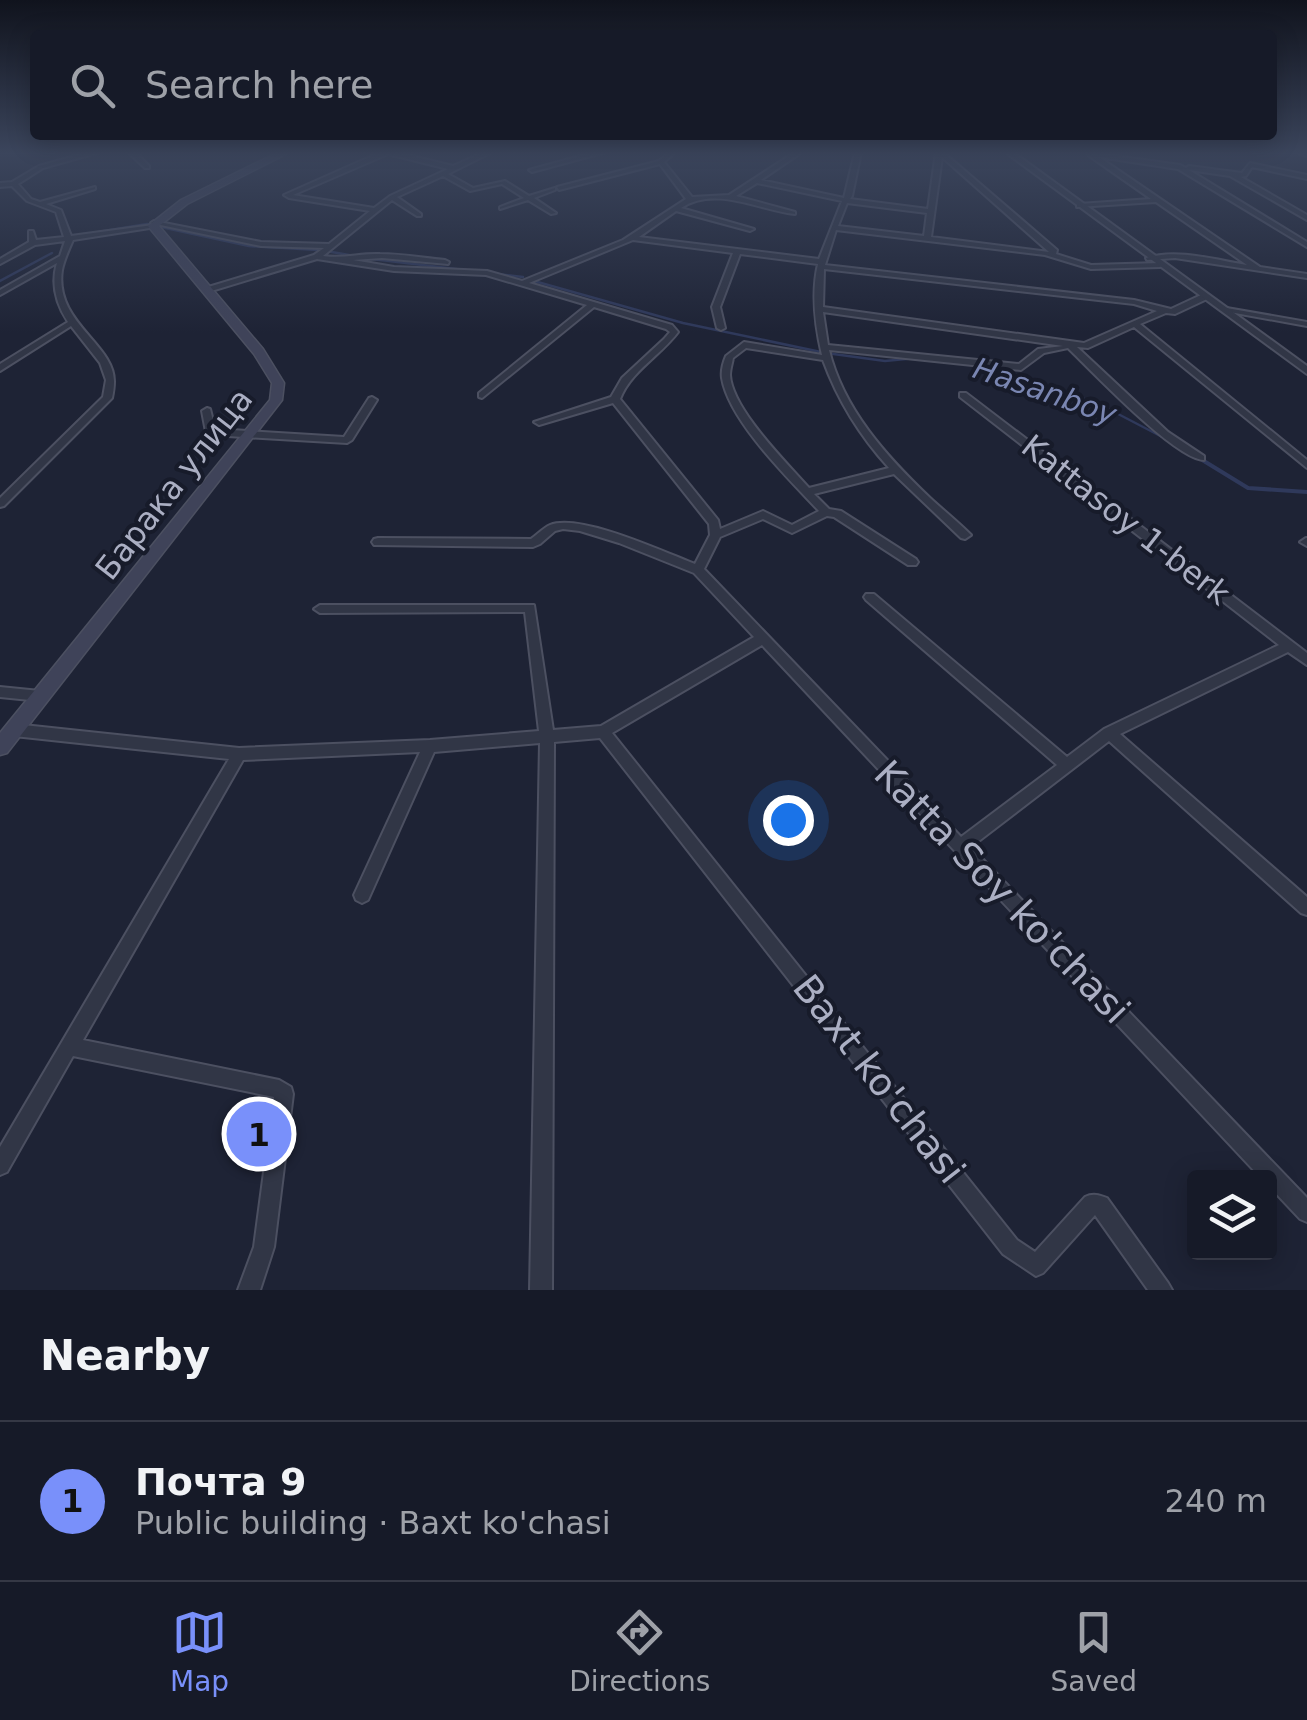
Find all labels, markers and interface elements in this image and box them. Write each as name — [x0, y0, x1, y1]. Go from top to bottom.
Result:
search box — [30, 30, 1277, 140]
icon: search — [65, 58, 120, 113]
text: Search here — [145, 63, 373, 107]
water label: Hasanboy — [969, 350, 1122, 432]
street label: Барака улица — [88, 381, 260, 587]
street label: Kattasoy 1-berk — [1014, 427, 1238, 613]
street label: Katta Soy ko'chasi — [865, 752, 1139, 1032]
your location — [763, 795, 814, 846]
street label: Baxt ko'chasi — [784, 966, 974, 1192]
pin: 1 — [226, 1096, 292, 1172]
map controls — [1187, 1170, 1277, 1260]
button: layers — [1187, 1170, 1277, 1260]
text: Nearby — [40, 1331, 210, 1380]
text: Почта 9 — [135, 1460, 306, 1504]
text: 1 — [61, 1482, 84, 1520]
text: 240 m — [1165, 1482, 1267, 1520]
text: Public building · Baxt ko'chasi — [135, 1504, 611, 1542]
tab: Map — [170, 1605, 229, 1698]
tab: Directions — [569, 1605, 710, 1698]
tab: Saved — [1050, 1605, 1137, 1698]

